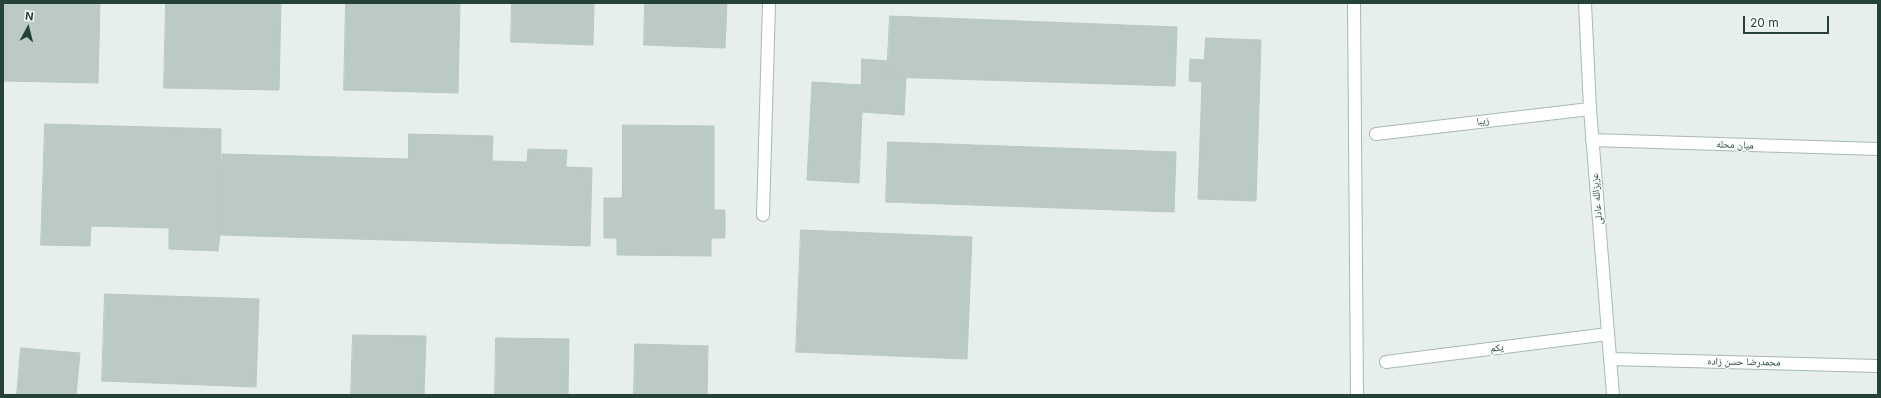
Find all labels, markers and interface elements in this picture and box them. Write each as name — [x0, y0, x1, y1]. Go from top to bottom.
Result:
north arrow — [8, 8, 48, 48]
scale bar — [1745, 8, 1831, 34]
text: N — [24, 9, 34, 24]
text: 20 m — [1750, 15, 1779, 30]
street label: زیبا — [1476, 114, 1490, 128]
street label: میان محله — [1716, 138, 1754, 152]
street label: عزیزالله عادلی — [1589, 173, 1605, 225]
street label: یکم — [1490, 341, 1504, 355]
street label: محمدرضا حسن زاده — [1707, 355, 1781, 369]

